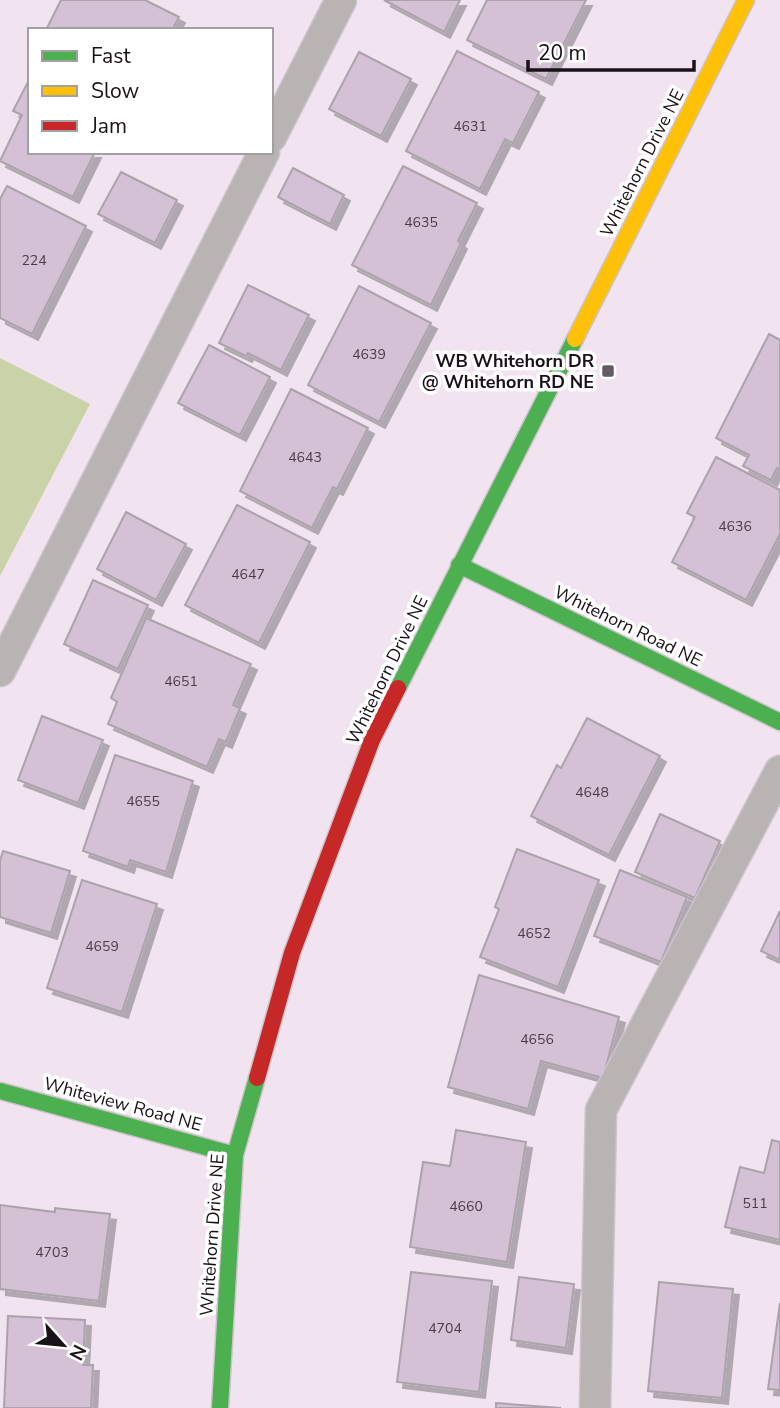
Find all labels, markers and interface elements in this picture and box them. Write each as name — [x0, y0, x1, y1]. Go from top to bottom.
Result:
legend — [28, 28, 273, 154]
scale bar — [528, 28, 694, 72]
text: 20 m — [538, 39, 587, 67]
text: Fast — [91, 42, 131, 70]
text: Slow — [91, 77, 140, 105]
street label: Whitehorn Drive NE — [594, 85, 690, 241]
text: Jam — [90, 112, 127, 140]
house number: 4631 — [453, 117, 487, 136]
house number: 4635 — [404, 213, 438, 232]
house number: 224 — [21, 251, 47, 270]
house number: 4639 — [352, 345, 386, 364]
place label: WB Whitehorn DR @ Whitehorn RD NE — [422, 349, 595, 394]
marker: WB Whitehorn DR @ Whitehorn RD NE — [600, 363, 616, 379]
house number: 4643 — [288, 448, 322, 467]
house number: 4636 — [718, 517, 752, 536]
house number: 4647 — [231, 565, 265, 584]
street label: Whitehorn Road NE — [550, 580, 706, 672]
street label: Whitehorn Drive NE — [341, 592, 433, 748]
house number: 4651 — [164, 672, 198, 691]
house number: 4648 — [575, 783, 609, 802]
house number: 4655 — [126, 792, 160, 811]
house number: 4652 — [517, 924, 551, 943]
house number: 4659 — [85, 937, 119, 956]
house number: 4656 — [520, 1030, 554, 1049]
street label: Whiteview Road NE — [41, 1071, 205, 1137]
street label: Whitehorn Drive NE — [194, 1153, 230, 1317]
house number: 511 — [742, 1194, 768, 1213]
house number: 4660 — [449, 1197, 483, 1216]
house number: 4703 — [35, 1243, 69, 1262]
north arrow — [28, 1310, 98, 1380]
house number: 4704 — [428, 1319, 462, 1338]
text: N — [62, 1340, 92, 1365]

